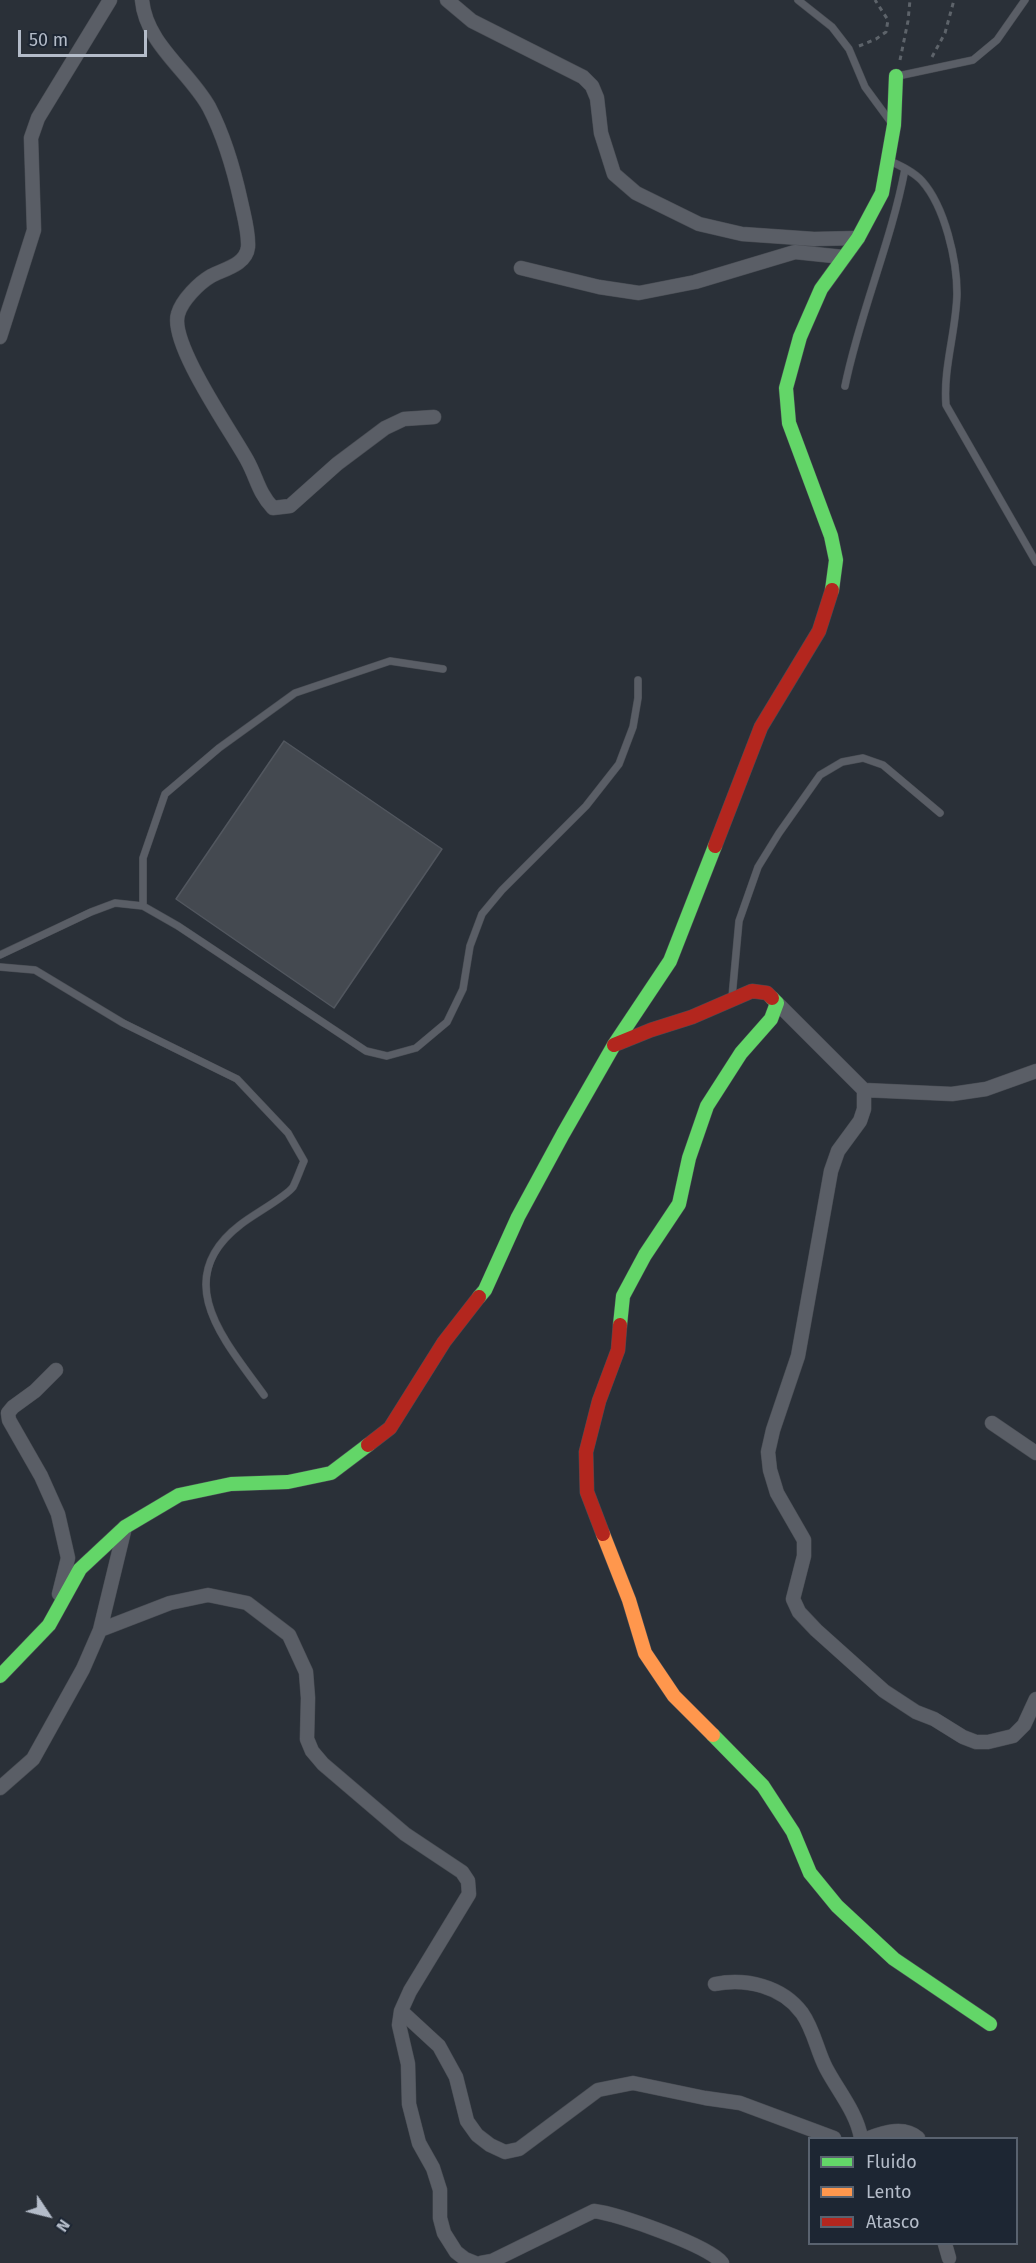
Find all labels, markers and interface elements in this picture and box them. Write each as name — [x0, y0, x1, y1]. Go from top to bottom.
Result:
scale bar — [21, 18, 150, 56]
text: 50 m — [29, 29, 68, 51]
legend — [808, 2137, 1018, 2245]
text: Fluido — [866, 2151, 917, 2173]
text: Lento — [866, 2181, 912, 2203]
north arrow — [18, 2185, 78, 2245]
text: Atasco — [866, 2211, 919, 2233]
text: N — [52, 2216, 74, 2235]

